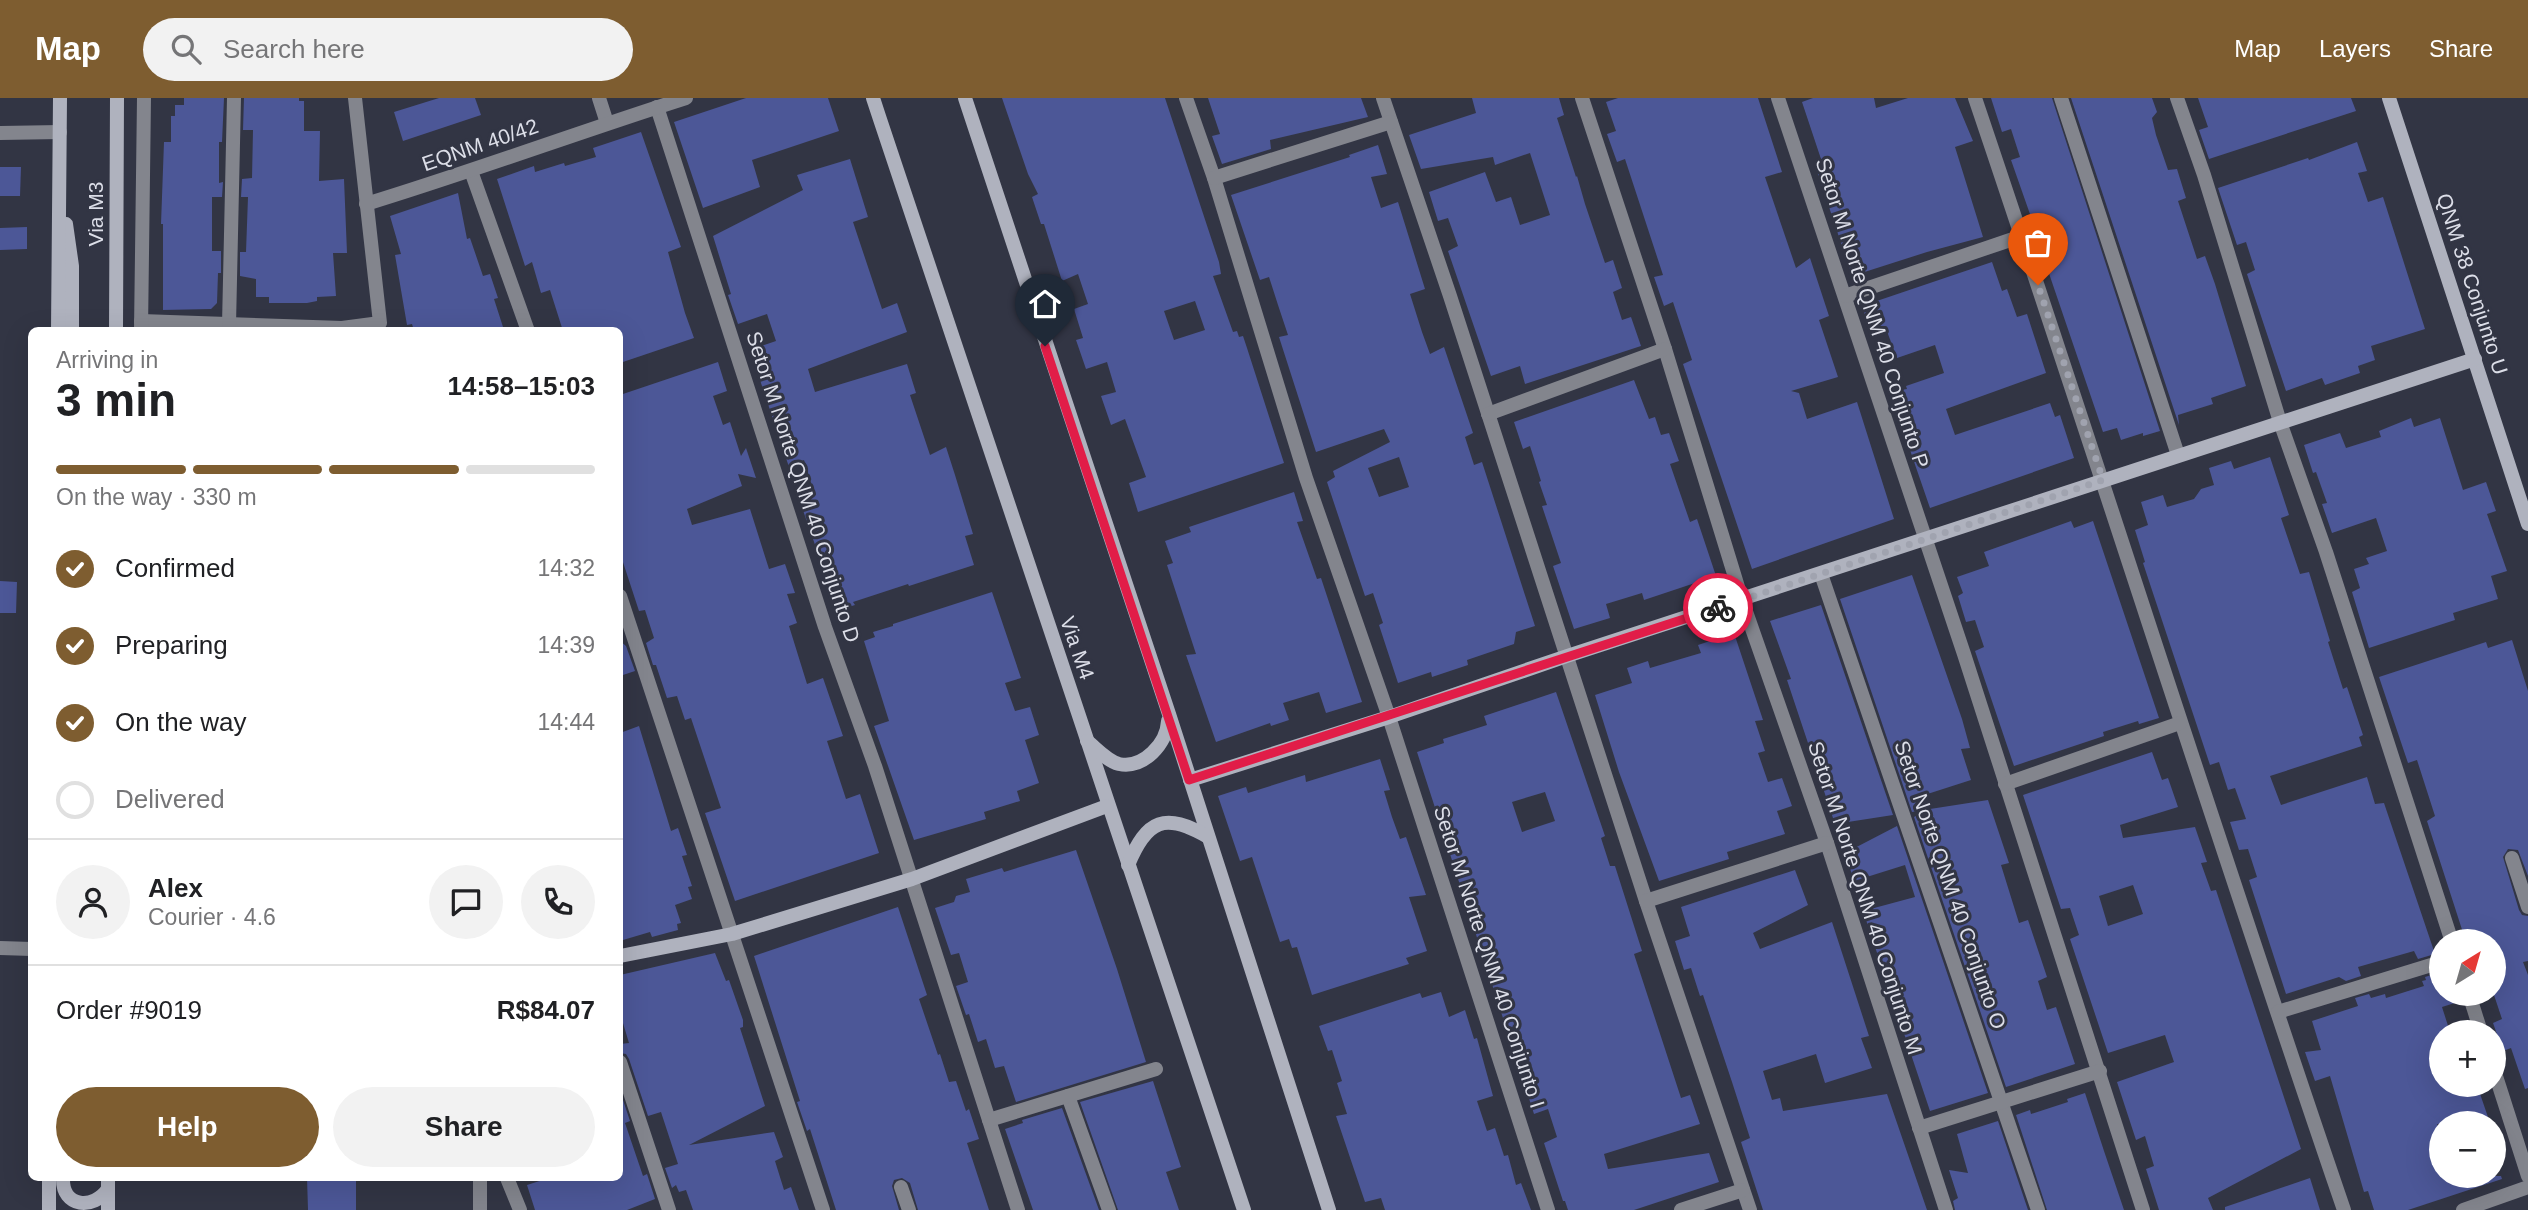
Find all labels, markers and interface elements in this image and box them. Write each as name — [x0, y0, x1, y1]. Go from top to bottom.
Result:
search box — [143, 18, 633, 81]
text: Map — [35, 30, 101, 67]
icon: search — [167, 30, 205, 68]
text: Search here — [223, 34, 365, 64]
text: Map — [2234, 35, 2281, 62]
text: Layers — [2319, 35, 2391, 62]
text: Share — [2429, 35, 2493, 62]
street label: EQNM 40/42 — [419, 114, 541, 175]
street label: Setor M Norte QNM 40 Conjunto P — [1811, 155, 1934, 471]
street label: Via M3 — [84, 182, 107, 246]
street label: QNM 38 Conjunto U — [2432, 190, 2513, 377]
pin — [2008, 213, 2068, 285]
icon: bag — [2019, 224, 2057, 262]
pin — [1015, 274, 1075, 346]
icon: home — [1026, 285, 1064, 323]
street label: Setor M Norte QNM 40 Conjunto D — [742, 328, 865, 645]
text: Arriving in — [56, 347, 158, 373]
text: 14:58–15:03 — [448, 371, 595, 401]
text: 3 min — [56, 374, 176, 426]
text: On the way · 330 m — [56, 484, 257, 510]
icon: check — [56, 550, 94, 588]
text: Confirmed — [115, 553, 235, 583]
text: 14:32 — [537, 555, 595, 581]
courier — [1683, 573, 1753, 643]
icon: bike — [1699, 589, 1737, 627]
street label: Via M4 — [1056, 613, 1099, 683]
icon: check — [56, 627, 94, 665]
text: Preparing — [115, 630, 228, 660]
text: 14:39 — [537, 632, 595, 658]
icon: check — [56, 704, 94, 742]
text: On the way — [115, 707, 247, 737]
text: 14:44 — [537, 709, 595, 735]
street label: Setor M Norte QNM 40 Conjunto M — [1804, 738, 1927, 1057]
street label: Setor Norte QNM 40 Conjunto O — [1890, 738, 2011, 1032]
text: Delivered — [115, 784, 225, 814]
street label: Setor M Norte QNM 40 Conjunto I — [1430, 803, 1549, 1111]
button: person — [56, 865, 130, 939]
button: chat — [429, 865, 503, 939]
button: phone — [521, 865, 595, 939]
text: Alex — [148, 873, 203, 903]
text: Courier · 4.6 — [148, 904, 276, 930]
north arrow — [2429, 929, 2506, 1006]
map controls — [2429, 929, 2506, 1188]
text: Order #9019 — [56, 995, 202, 1025]
text: R$84.07 — [497, 995, 595, 1025]
button: + — [2429, 1020, 2506, 1097]
button: Help — [56, 1087, 319, 1167]
button: Share — [333, 1087, 595, 1167]
button: − — [2429, 1111, 2506, 1188]

